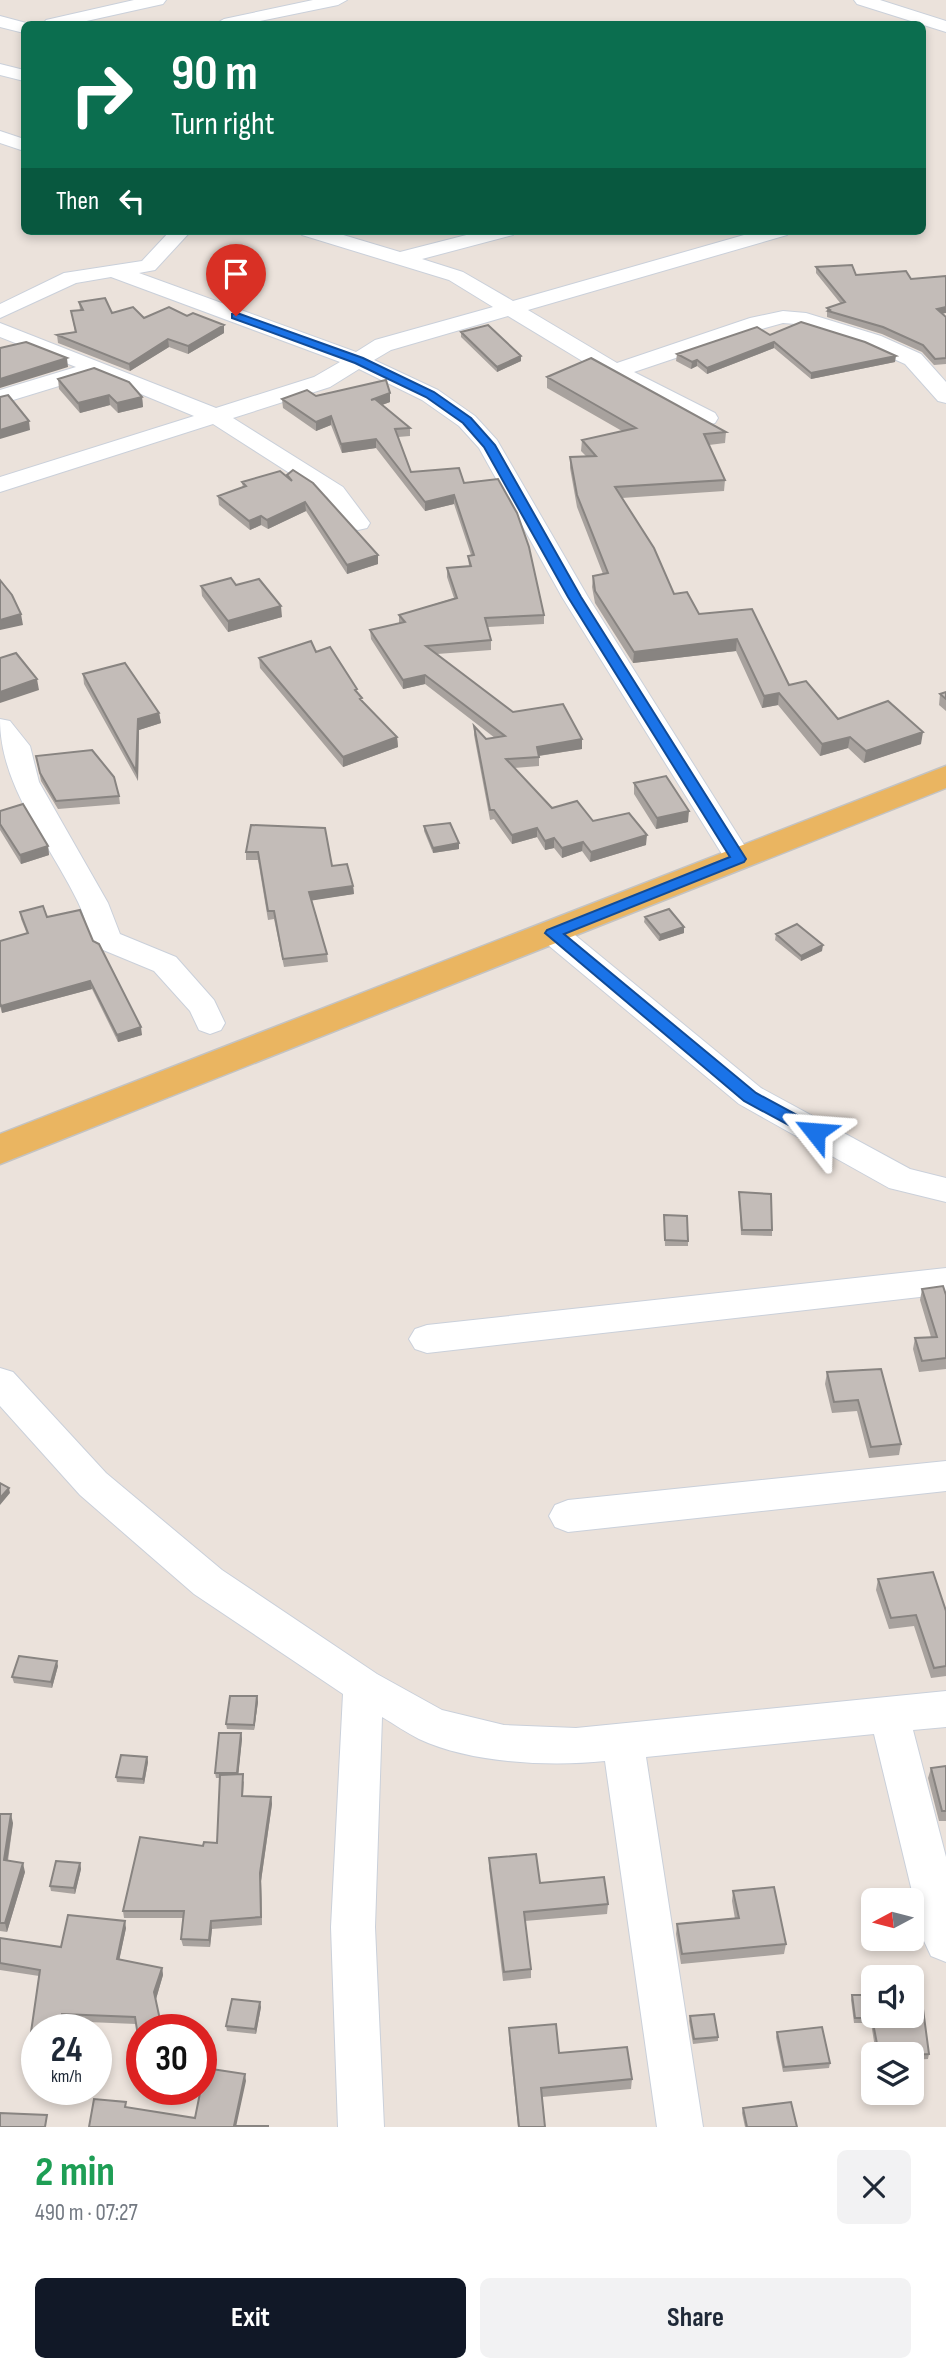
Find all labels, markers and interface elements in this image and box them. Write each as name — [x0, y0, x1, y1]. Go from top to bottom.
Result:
text: 90 m — [171, 45, 258, 104]
icon: right — [56, 49, 147, 140]
text: Turn right — [171, 105, 275, 144]
icon: left — [113, 182, 151, 220]
text: Then — [56, 186, 99, 217]
pin — [206, 244, 266, 316]
icon: arrive — [217, 255, 255, 293]
position arrow — [778, 1095, 852, 1169]
north arrow — [861, 1888, 924, 1951]
map controls — [861, 1888, 924, 2105]
button: sound — [861, 1965, 924, 2028]
speed limit sign: 30 — [126, 2014, 217, 2105]
text: 24 — [51, 2029, 82, 2072]
button: layers — [861, 2042, 924, 2105]
text: km/h — [51, 2066, 82, 2087]
text: 2 min — [35, 2147, 115, 2198]
button: close — [837, 2150, 911, 2224]
text: 490 m · 07:27 — [35, 2199, 138, 2227]
button: Exit — [35, 2278, 466, 2358]
button: Share — [480, 2278, 911, 2358]

